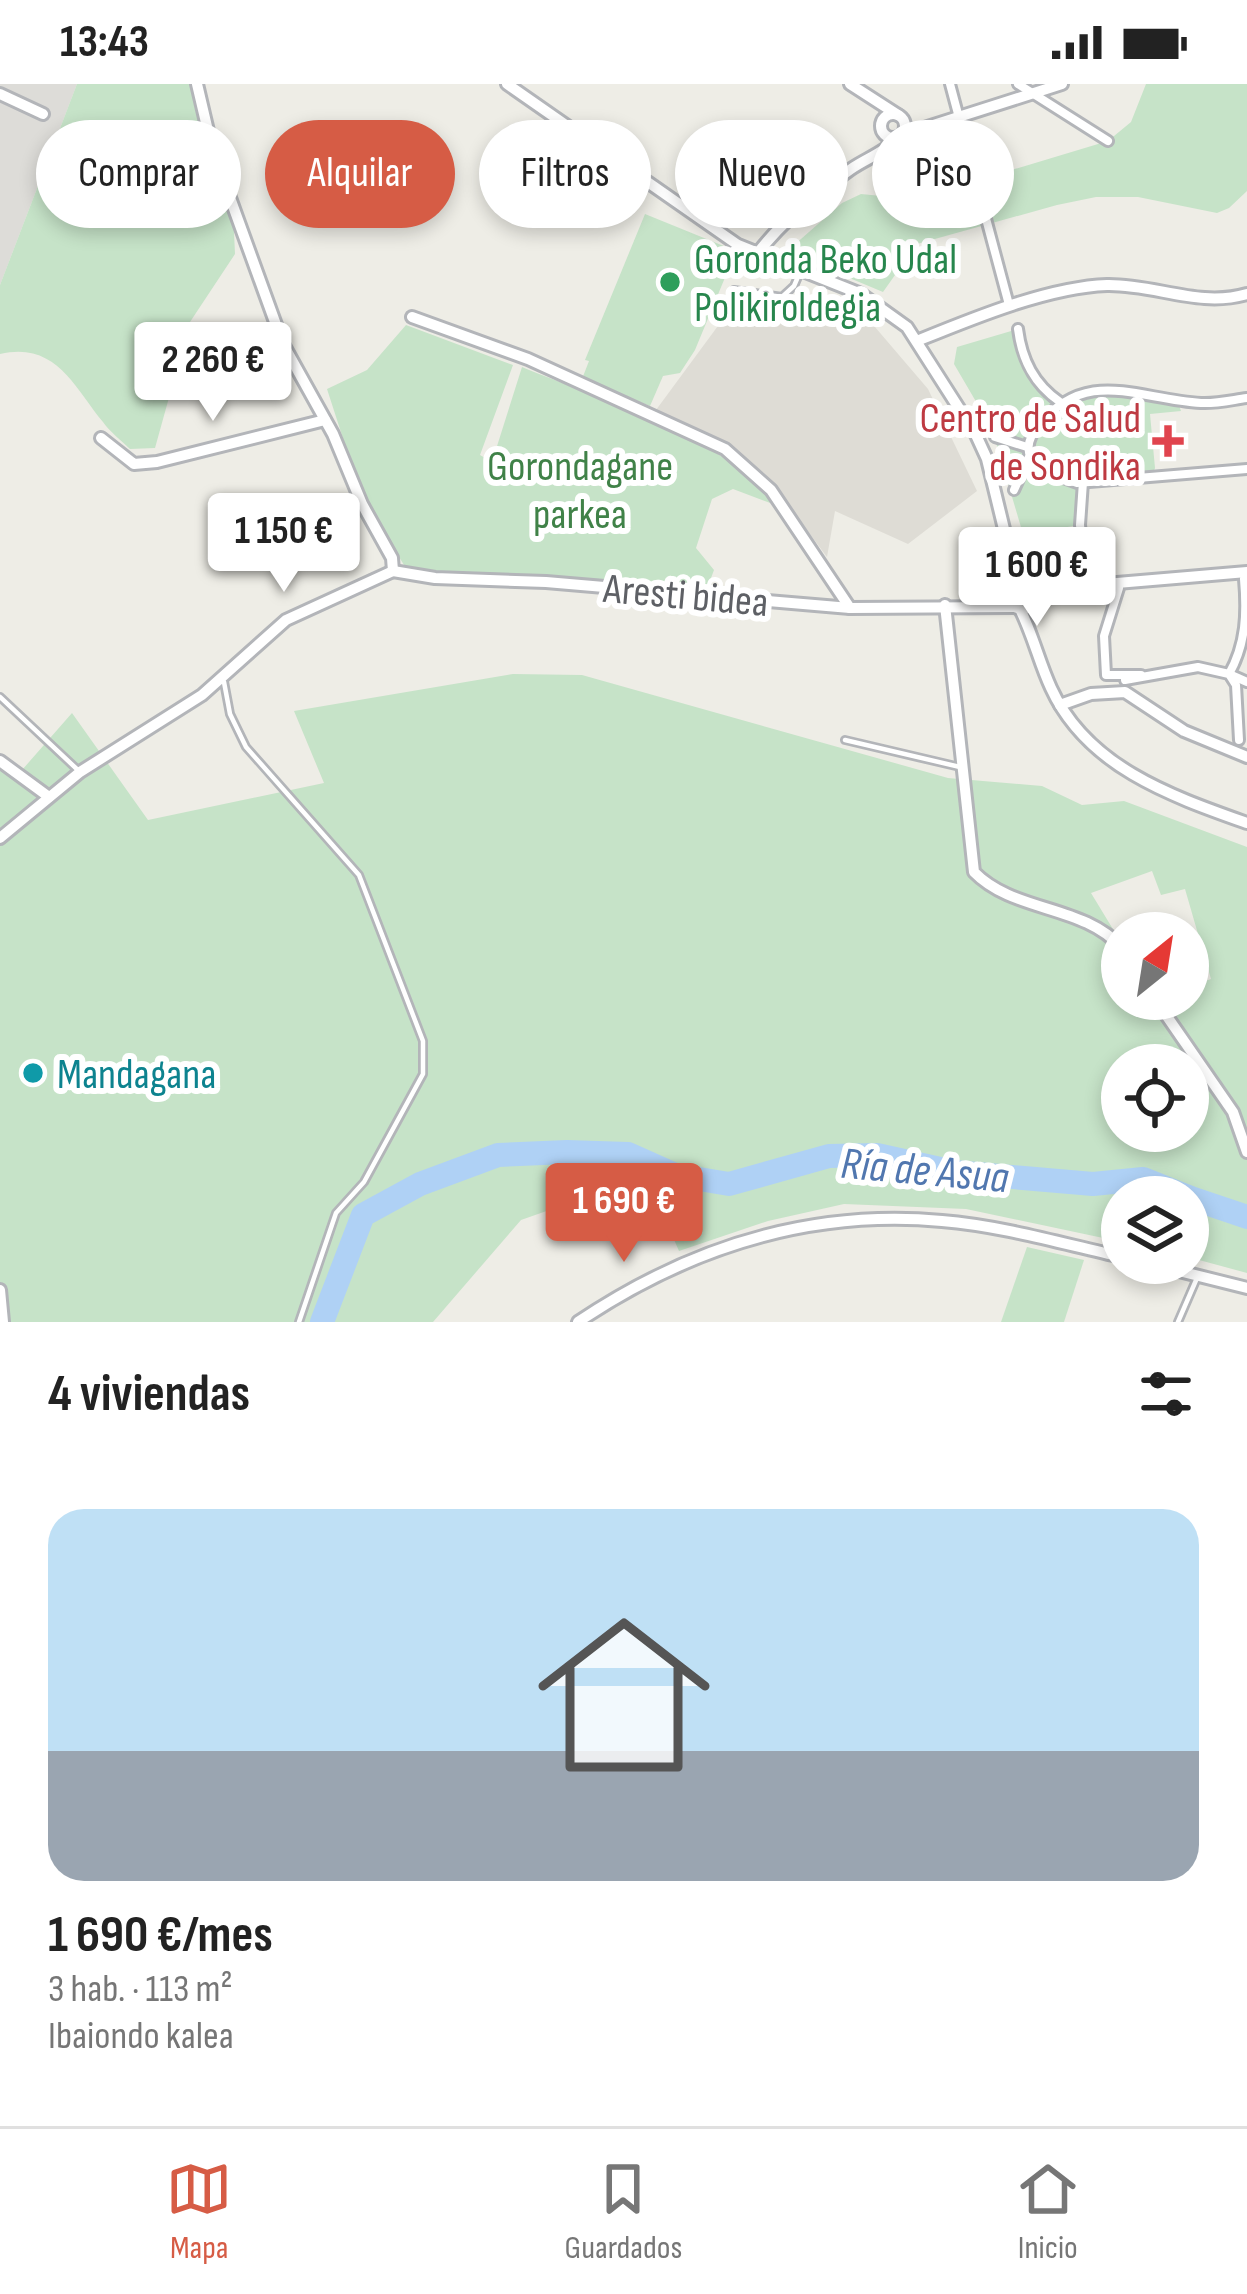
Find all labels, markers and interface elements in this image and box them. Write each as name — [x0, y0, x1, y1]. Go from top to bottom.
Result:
text: 13:43 — [60, 15, 149, 70]
chip: Comprar — [36, 120, 241, 228]
chip: Alquilar — [265, 120, 455, 228]
chip: Filtros — [479, 120, 651, 228]
chip: Nuevo — [675, 120, 848, 228]
chip: Piso — [872, 120, 1014, 228]
place label: Goronda Beko Udal Polikiroldegia — [694, 235, 957, 334]
marker: Goronda Beko Udal Polikiroldegia — [657, 269, 683, 295]
pin: 2 260 € — [102, 322, 324, 424]
text: 2 260 € — [161, 337, 265, 384]
place label: Centro de Salud de Sondika — [919, 394, 1141, 493]
marker: Centro de Salud de Sondika — [1152, 425, 1184, 457]
park label: Gorondagane parkea — [487, 442, 673, 541]
pin: 1 150 € — [173, 493, 395, 595]
text: 1 150 € — [235, 508, 333, 555]
pin: 1 600 € — [926, 527, 1148, 629]
text: 1 600 € — [986, 542, 1088, 589]
street label: Aresti bidea — [600, 564, 770, 629]
north arrow — [1101, 912, 1209, 1020]
map controls — [1101, 912, 1209, 1284]
button: locate — [1101, 1044, 1209, 1152]
place label: Mandagana — [57, 1050, 216, 1101]
marker: Mandagana — [20, 1060, 46, 1086]
water label: Ría de Asua — [839, 1137, 1011, 1206]
pin: 1 690 € — [513, 1163, 735, 1265]
button: layers — [1101, 1176, 1209, 1284]
text: 1 690 € — [573, 1178, 675, 1225]
icon: filters — [1133, 1361, 1199, 1427]
text: 4 viviendas — [48, 1364, 250, 1425]
icon: home — [516, 1587, 732, 1803]
text: 1 690 €/mes — [48, 1905, 273, 1966]
text: 3 hab. · 113 m² — [48, 1966, 233, 2013]
text: Ibaiondo kalea — [48, 2013, 234, 2060]
tab: Mapa — [166, 2156, 232, 2268]
tab: Guardados — [565, 2156, 682, 2268]
tab: Inicio — [1015, 2156, 1081, 2268]

